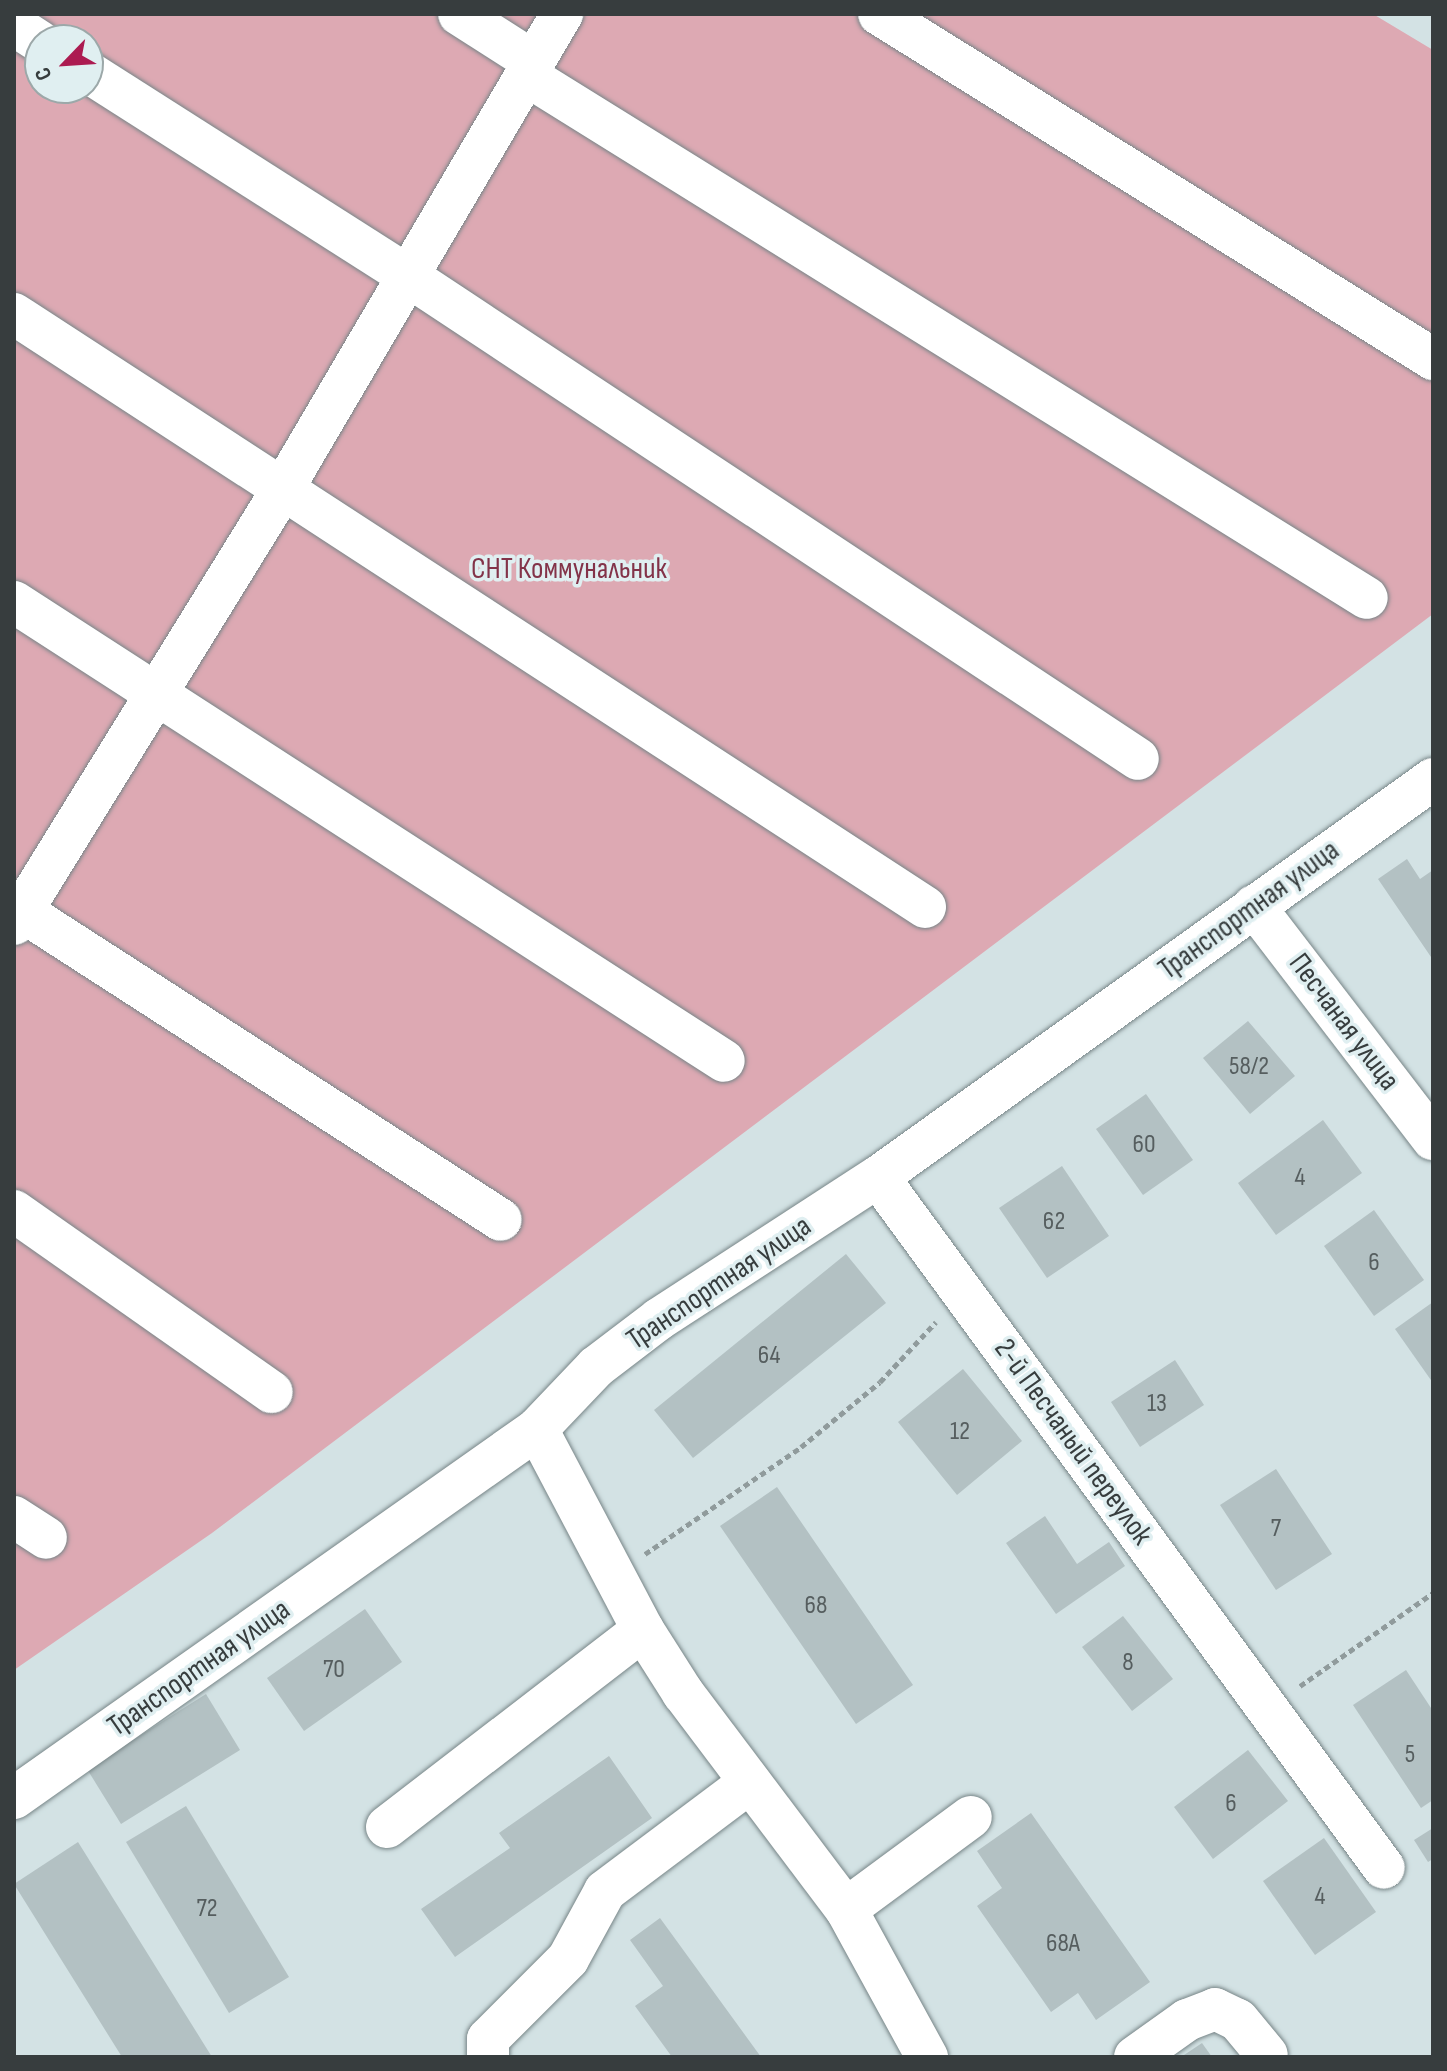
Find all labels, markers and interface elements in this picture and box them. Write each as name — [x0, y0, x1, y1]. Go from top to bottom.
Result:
north arrow — [24, 24, 104, 104]
text: С — [29, 63, 58, 84]
park label: СНТ Коммунальник — [471, 551, 667, 587]
street label: Транспортная улица — [1152, 832, 1346, 988]
street label: Песчаная улица — [1281, 946, 1407, 1098]
house number: 58/2 — [1229, 1051, 1269, 1083]
house number: 60 — [1133, 1129, 1155, 1161]
house number: 4 — [1295, 1162, 1305, 1194]
house number: 62 — [1043, 1206, 1065, 1238]
street label: Транспортная улица — [620, 1208, 818, 1358]
house number: 6 — [1368, 1247, 1380, 1279]
street label: 2-й Песчаный переулок — [986, 1332, 1160, 1552]
house number: 64 — [758, 1340, 780, 1372]
house number: 13 — [1147, 1388, 1167, 1420]
house number: 12 — [950, 1416, 970, 1448]
house number: 7 — [1271, 1513, 1281, 1545]
house number: 68 — [805, 1590, 827, 1622]
street label: Транспортная улица — [101, 1592, 297, 1744]
house number: 8 — [1122, 1647, 1134, 1679]
house number: 70 — [323, 1654, 345, 1686]
house number: 5 — [1405, 1739, 1415, 1771]
house number: 6 — [1225, 1788, 1237, 1820]
house number: 4 — [1315, 1881, 1325, 1913]
house number: 72 — [196, 1893, 218, 1925]
house number: 68А — [1046, 1928, 1080, 1960]

